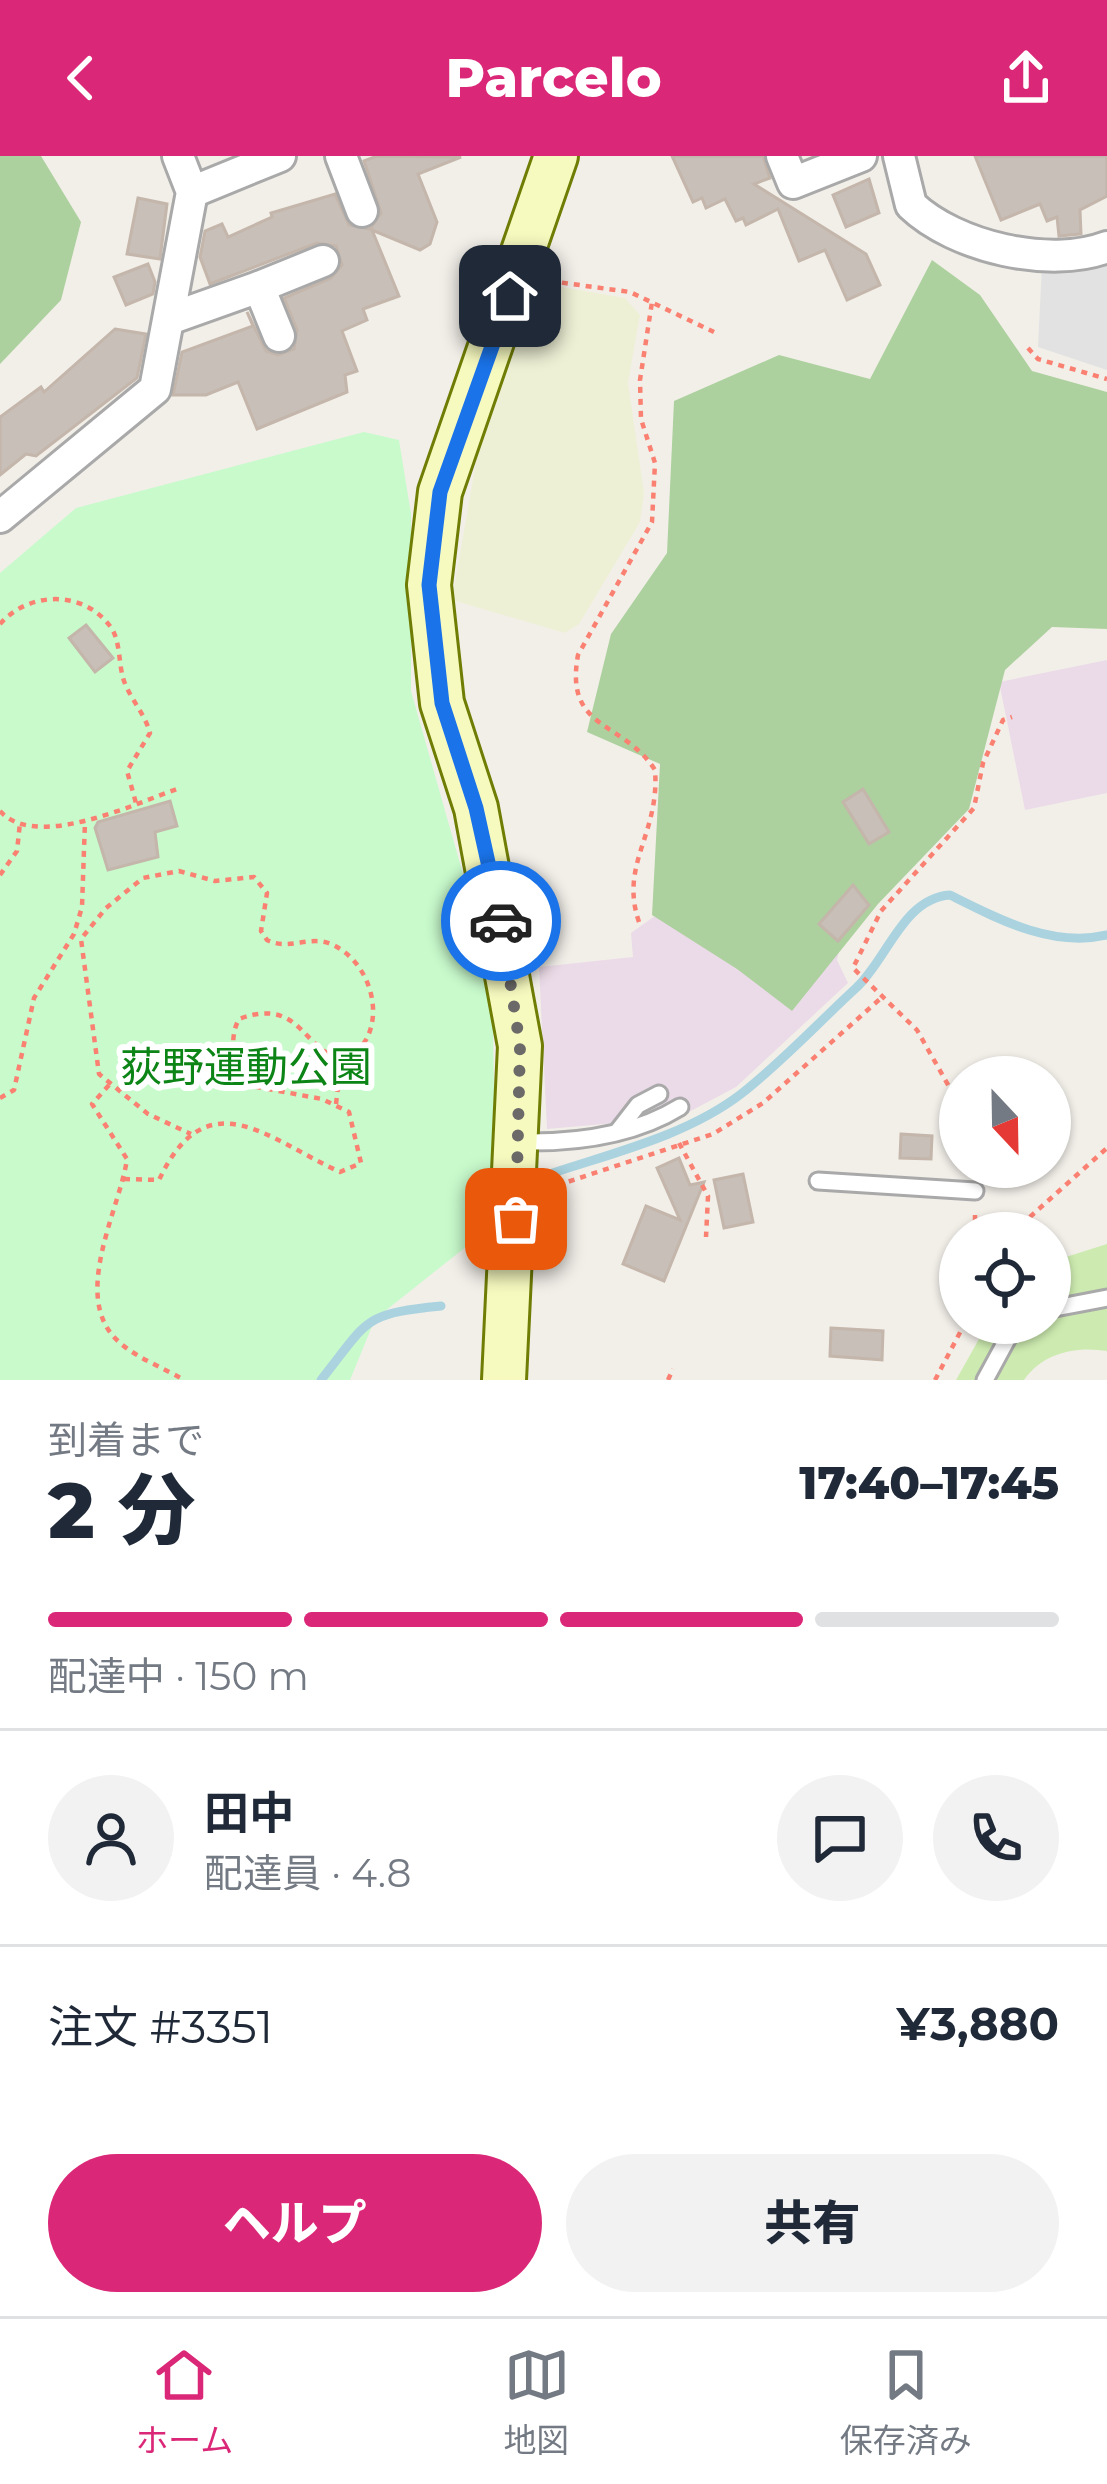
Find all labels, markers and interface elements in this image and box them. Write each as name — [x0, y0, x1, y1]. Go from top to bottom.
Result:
icon: back — [48, 45, 114, 111]
text: Parcelo — [445, 45, 662, 111]
icon: share — [993, 45, 1059, 111]
pin — [459, 245, 561, 347]
icon: home — [477, 263, 543, 329]
courier — [441, 861, 561, 981]
icon: car — [468, 888, 534, 954]
park label: 荻野運動公園 — [120, 1041, 372, 1093]
north arrow — [939, 1056, 1071, 1188]
map controls — [939, 1056, 1071, 1344]
pin — [465, 1168, 567, 1270]
icon: bag — [483, 1186, 549, 1252]
button: locate — [939, 1212, 1071, 1344]
text: 到着まで — [48, 1416, 204, 1464]
text: 17:40–17:45 — [799, 1455, 1059, 1510]
text: 2 分 — [48, 1462, 195, 1558]
text: 配達中 · 150 m — [48, 1652, 309, 1700]
button: person — [48, 1775, 174, 1901]
button: chat — [777, 1775, 903, 1901]
button: phone — [933, 1775, 1059, 1901]
text: 田中 — [204, 1785, 294, 1840]
text: 配達員 · 4.8 — [204, 1849, 411, 1897]
text: ¥3,880 — [897, 1996, 1059, 2051]
text: 注文 #3351 — [48, 1999, 273, 2054]
button: ヘルプ — [48, 2154, 542, 2292]
button: 共有 — [566, 2154, 1059, 2292]
tab: ホーム — [135, 2342, 233, 2462]
tab: 地図 — [504, 2342, 570, 2462]
tab: 保存済み — [840, 2342, 972, 2462]

